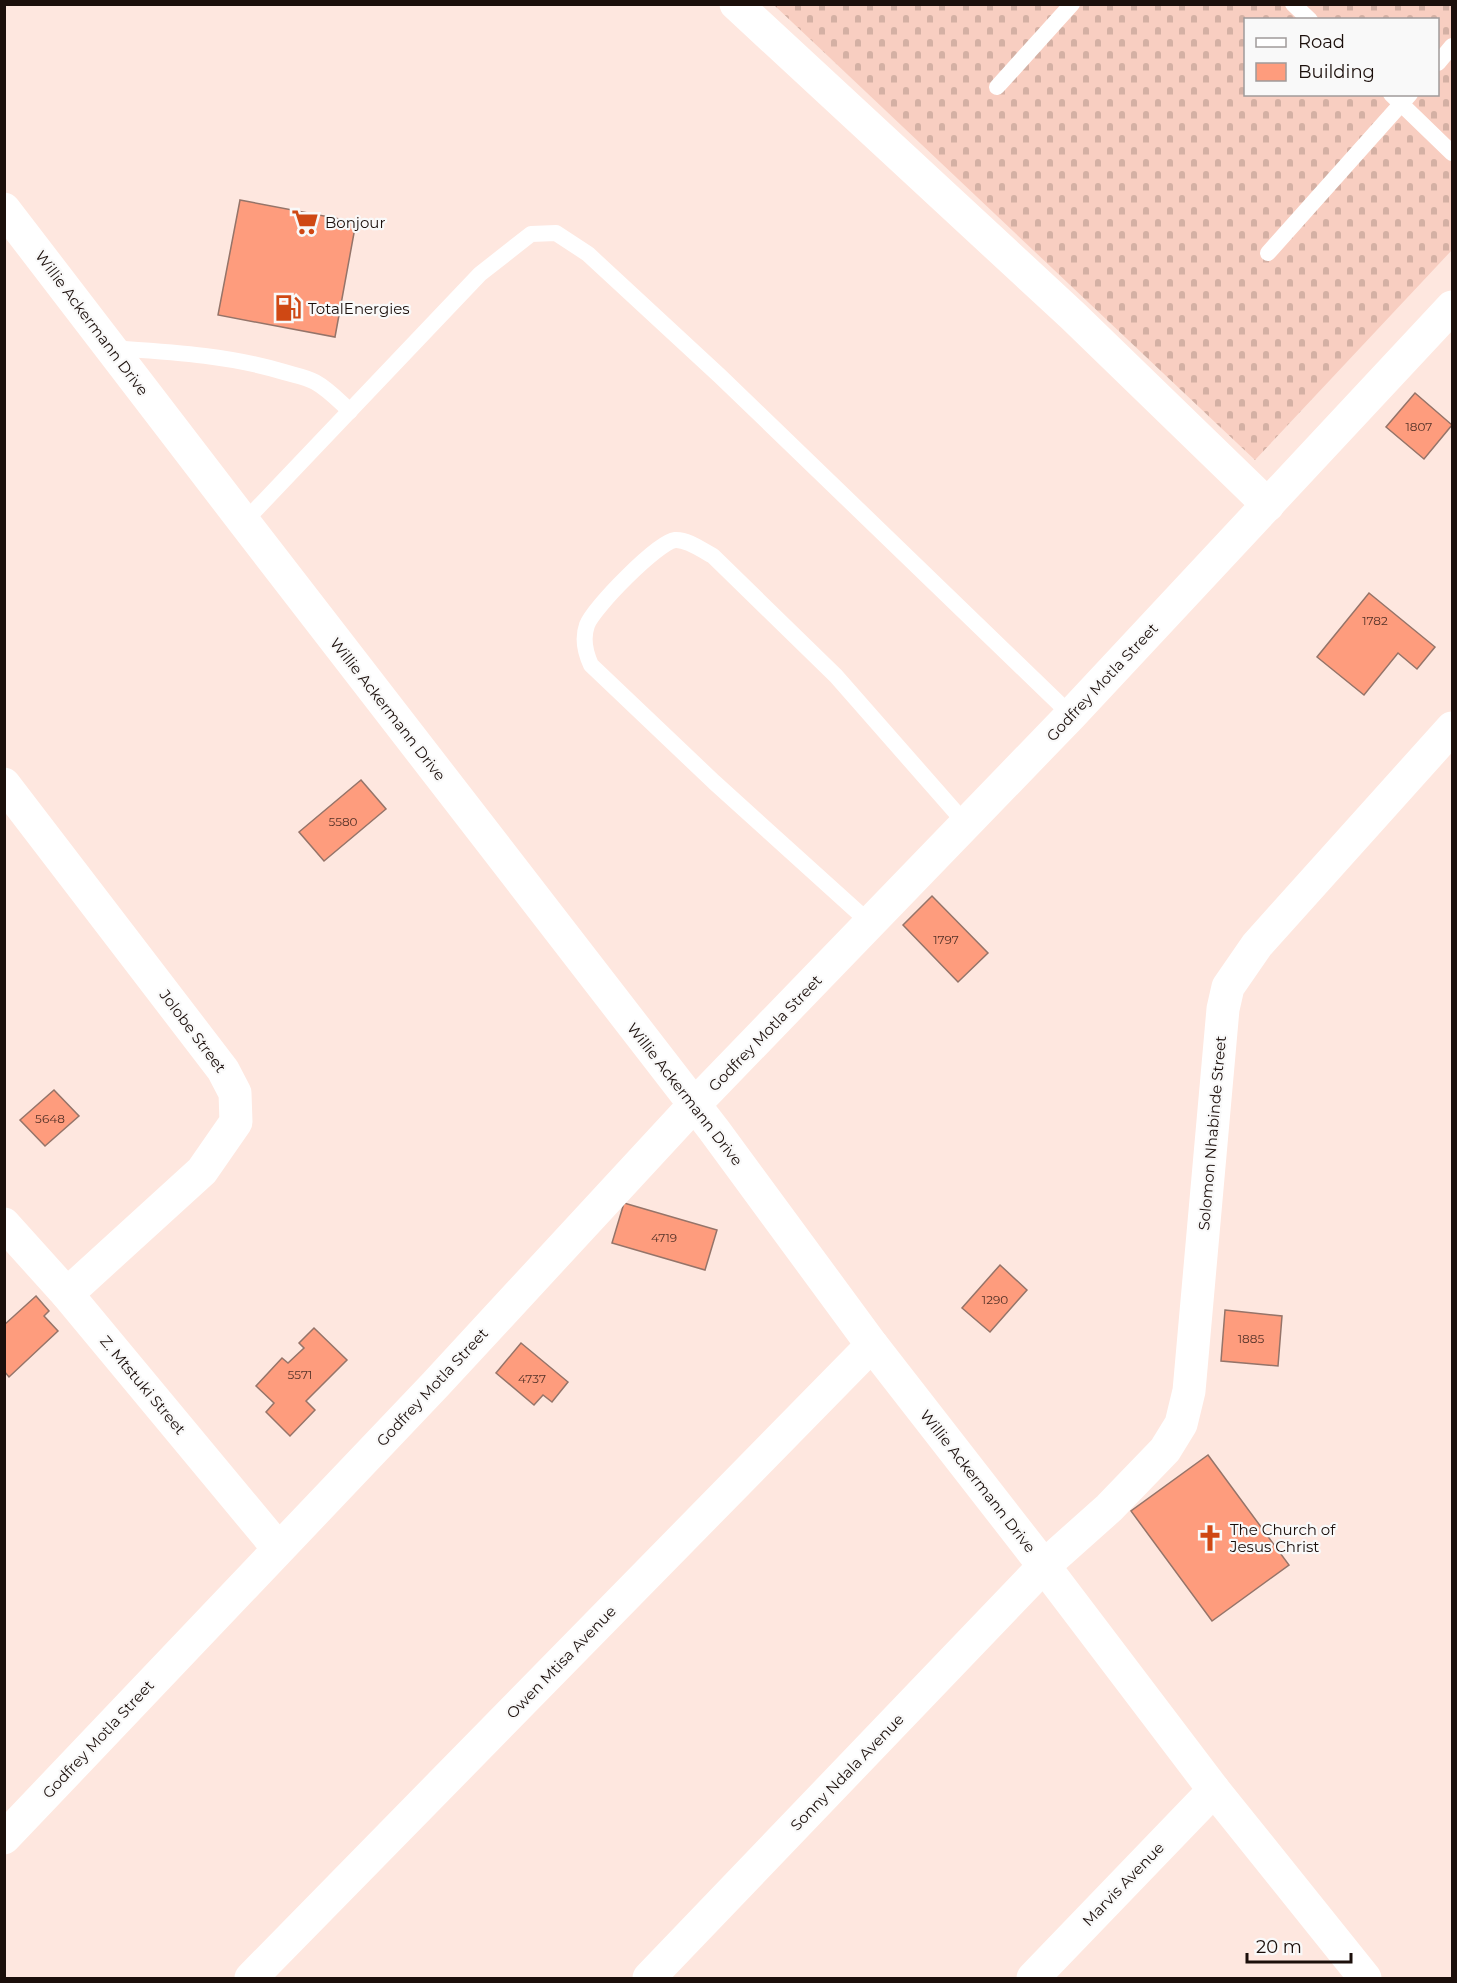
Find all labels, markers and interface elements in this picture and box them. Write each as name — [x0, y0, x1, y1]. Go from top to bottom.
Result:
legend — [1244, 18, 1439, 96]
text: Road — [1298, 31, 1345, 53]
text: Building — [1298, 61, 1375, 83]
supermarket icon: Bonjour — [290, 207, 320, 237]
place label: Bonjour — [325, 213, 385, 232]
street label: Willie Ackermann Drive — [31, 247, 153, 399]
fuel station icon: TotalEnergies — [273, 293, 303, 323]
place label: TotalEnergies — [308, 299, 410, 318]
house number: 1807 — [1406, 419, 1432, 434]
house number: 1782 — [1362, 613, 1388, 628]
street label: Godfrey Motla Street — [1042, 619, 1162, 745]
street label: Willie Ackermann Drive — [326, 634, 450, 784]
house number: 5580 — [328, 814, 358, 829]
house number: 1797 — [933, 932, 959, 947]
street label: Godfrey Motla Street — [704, 971, 826, 1095]
street label: Jolobe Street — [155, 985, 230, 1076]
street label: Willie Ackermann Drive — [623, 1019, 747, 1169]
street label: Solomon Nhabinde Street — [1194, 1035, 1230, 1231]
house number: 5648 — [35, 1111, 65, 1126]
house number: 4719 — [651, 1230, 677, 1245]
house number: 1290 — [982, 1292, 1008, 1307]
street label: Godfrey Motla Street — [372, 1324, 492, 1450]
house number: 1885 — [1238, 1331, 1264, 1346]
street label: Z. Mtstuki Street — [96, 1332, 190, 1438]
house number: 5571 — [288, 1367, 312, 1382]
house number: 4737 — [518, 1371, 546, 1386]
street label: Willie Ackermann Drive — [916, 1406, 1040, 1556]
place label: The Church of Jesus Christ — [1229, 1520, 1336, 1556]
church icon: The Church of Jesus Christ — [1195, 1523, 1225, 1553]
street label: Owen Mtisa Avenue — [502, 1602, 620, 1722]
street label: Godfrey Motla Street — [38, 1676, 158, 1802]
street label: Sonny Ndala Avenue — [786, 1710, 908, 1834]
street label: Marvis Avenue — [1078, 1838, 1168, 1930]
scale bar — [1247, 1926, 1350, 1964]
text: 20 m — [1256, 1936, 1302, 1958]

